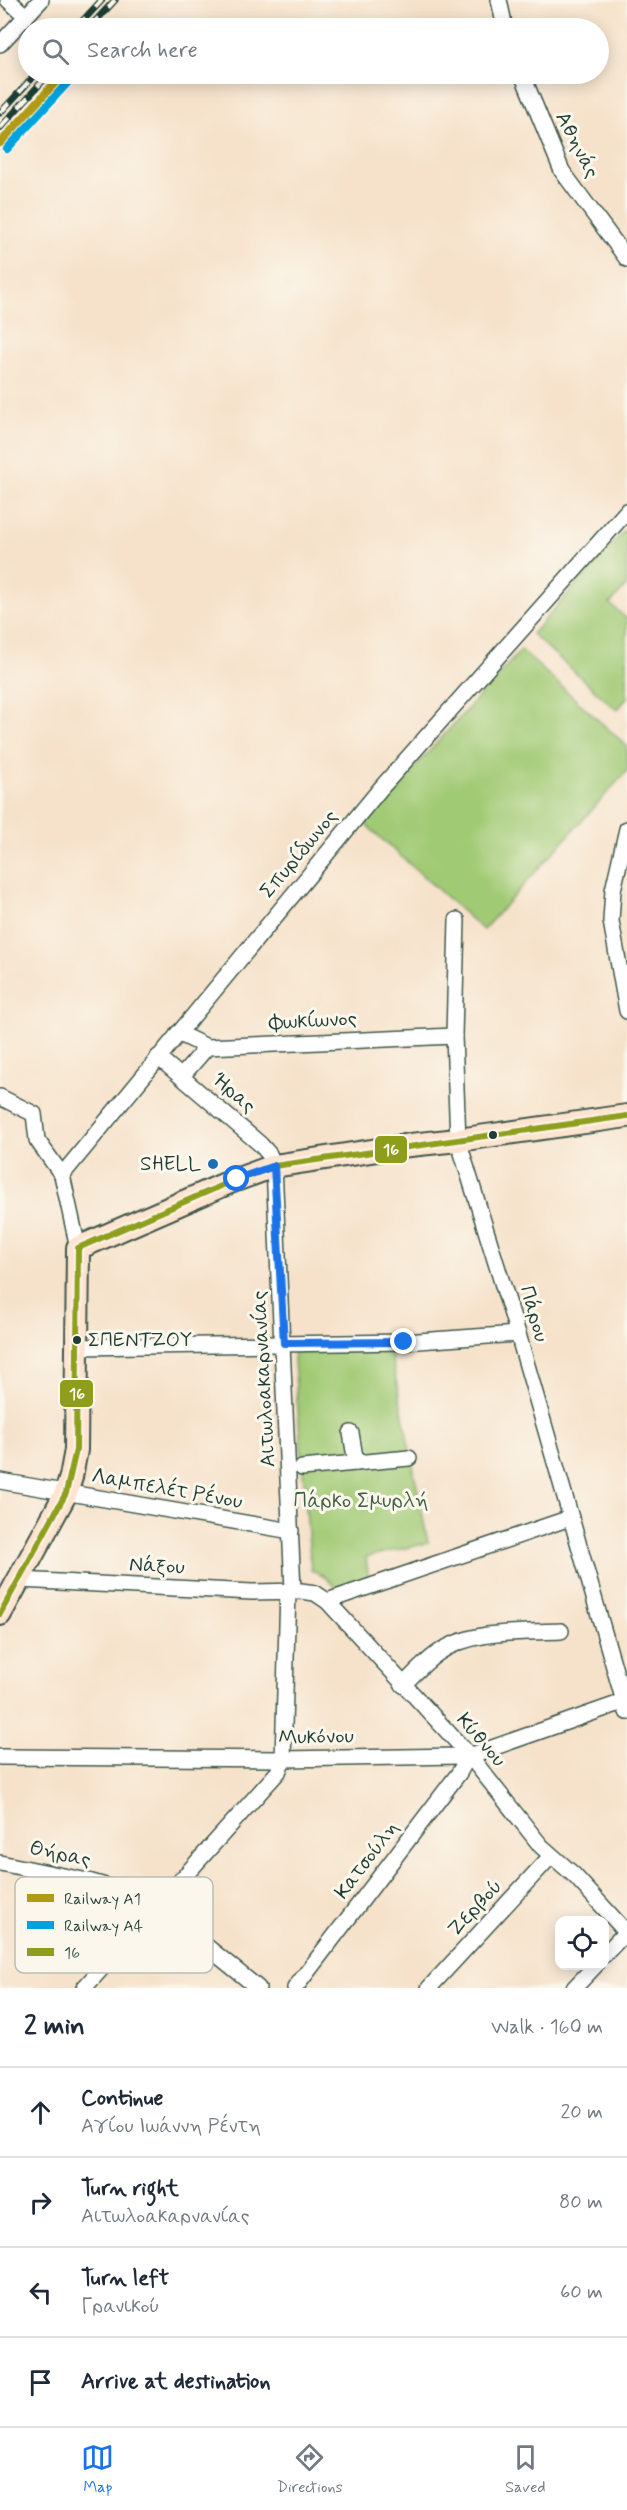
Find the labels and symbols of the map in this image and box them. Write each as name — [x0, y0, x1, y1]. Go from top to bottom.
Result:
street label: Αθηνάς — [548, 107, 606, 183]
street label: Σπυρίδωνος — [254, 804, 344, 904]
street label: Φωκίωνος — [267, 1005, 358, 1037]
street label: Ήρας — [206, 1066, 262, 1120]
unlabelled marker — [487, 1129, 499, 1141]
line badge: 16 — [374, 1135, 408, 1164]
text: 16 — [383, 1140, 399, 1161]
place label: SHELL — [140, 1150, 201, 1178]
marker: SHELL — [206, 1157, 220, 1171]
route start — [223, 1165, 249, 1191]
street label: Πάρου — [513, 1283, 555, 1345]
street label: Αιτωλοακαρνανίας — [245, 1290, 283, 1468]
place label: ΣΠΕΝΤΖΟΥ — [88, 1327, 192, 1354]
route end — [390, 1328, 416, 1354]
marker: ΣΠΕΝΤΖΟΥ — [71, 1334, 83, 1346]
line badge: 16 — [59, 1379, 94, 1408]
text: 16 — [69, 1384, 85, 1405]
street label: Λαμπελέτ Ρένου — [89, 1461, 245, 1516]
park label: Πάρκο Σµυρλή — [293, 1487, 429, 1515]
street label: Νάξου — [128, 1551, 186, 1581]
street label: Κύθνου — [450, 1707, 512, 1773]
street label: Μυκόνου — [278, 1722, 354, 1752]
street label: Κατσούλη — [328, 1815, 406, 1905]
street label: Θήρας — [27, 1834, 93, 1874]
street label: Ζερβού — [441, 1873, 509, 1943]
legend — [15, 1877, 213, 1973]
text: Railway A1 — [64, 1889, 141, 1910]
text: Railway A4 — [64, 1916, 143, 1937]
text: 16 — [64, 1943, 80, 1964]

